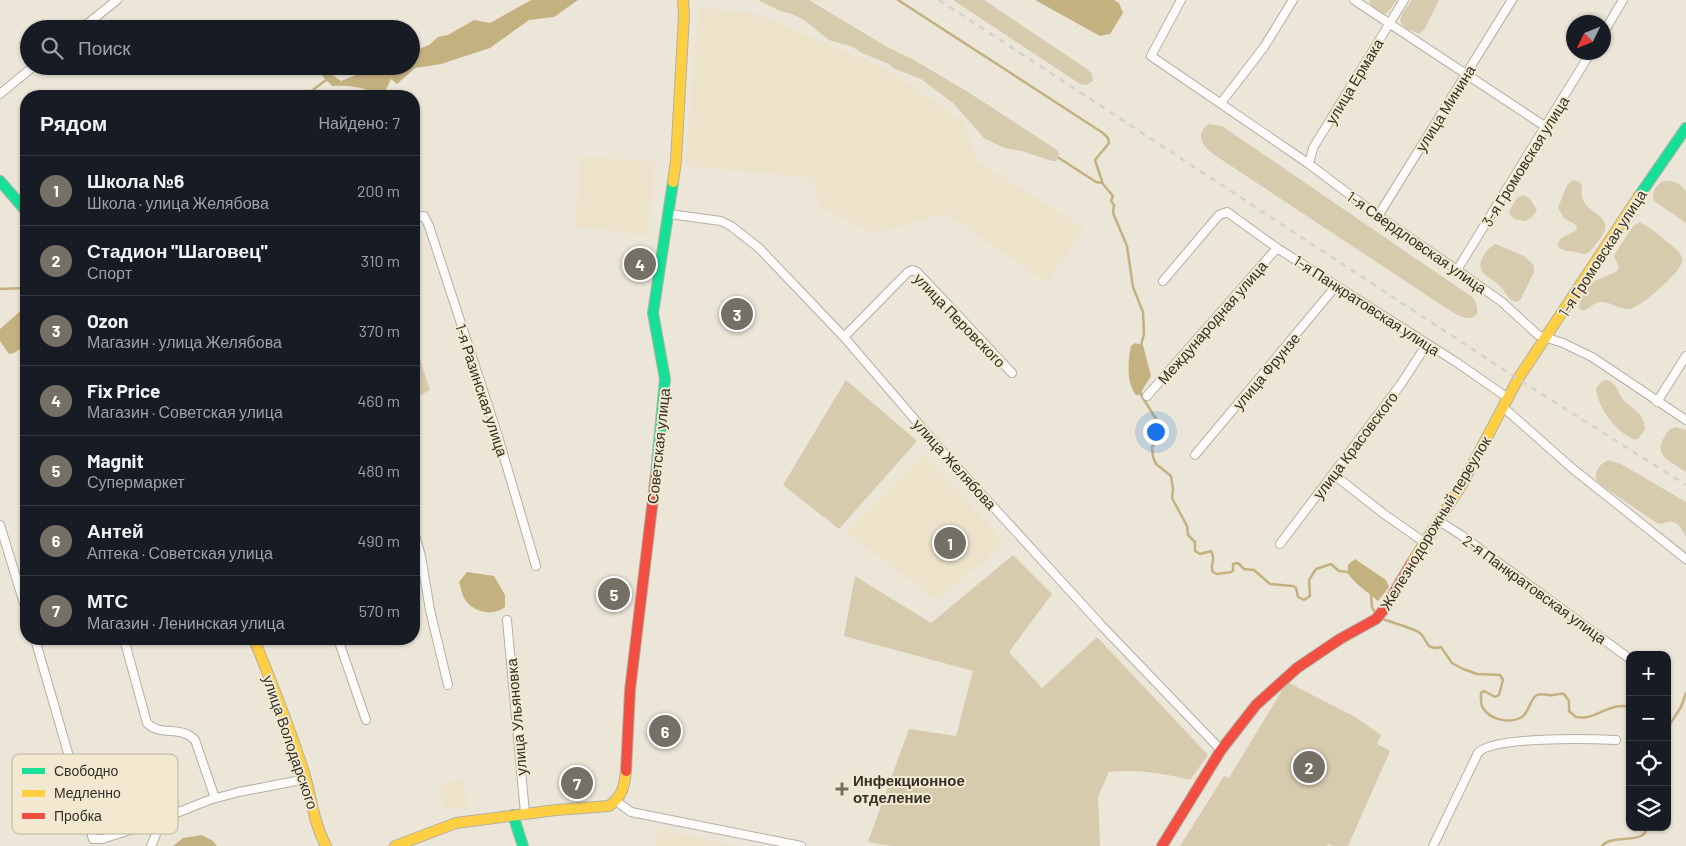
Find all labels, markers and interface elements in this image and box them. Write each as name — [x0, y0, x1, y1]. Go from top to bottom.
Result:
north arrow — [1566, 15, 1611, 60]
search box — [20, 20, 420, 75]
icon: search — [38, 34, 66, 62]
street label: улица Ермака — [1321, 34, 1387, 127]
text: Поиск — [78, 36, 131, 59]
street label: улица Минина — [1411, 61, 1479, 154]
street label: 3-я Громовская улица — [1478, 92, 1573, 229]
text: Рядом — [40, 110, 107, 135]
text: Найдено: 7 — [318, 113, 400, 132]
text: Школа №6 — [87, 169, 184, 192]
text: 1 — [53, 181, 59, 200]
text: 200 m — [357, 181, 400, 200]
street label: 1-я Громовская улица — [1554, 186, 1650, 320]
street label: 1-я Свердловская улица — [1344, 187, 1491, 297]
text: Школа · улица Желябова — [87, 193, 269, 212]
text: Стадион "Шаговец" — [87, 239, 267, 262]
pin: 4 — [624, 245, 656, 283]
text: 2 — [52, 251, 60, 270]
text: 310 m — [361, 251, 400, 270]
street label: 1-я Панкратовская улица — [1291, 251, 1444, 359]
street label: Международная улица — [1153, 256, 1271, 387]
text: Спорт — [87, 263, 132, 282]
street label: улица Перовского — [910, 269, 1010, 371]
pin: 3 — [721, 295, 753, 333]
text: Ozon — [87, 309, 129, 332]
text: 3 — [52, 321, 60, 340]
text: 370 m — [359, 321, 400, 340]
street label: 1-я Разинская улица — [452, 321, 512, 459]
street label: улица Фрунзе — [1229, 329, 1303, 413]
text: Магазин · улица Желябова — [87, 332, 282, 351]
text: Fix Price — [87, 379, 160, 402]
street label: Советская улица — [643, 386, 673, 505]
street label: улица Красовского — [1309, 388, 1401, 502]
text: 4 — [51, 391, 61, 410]
text: 460 m — [357, 391, 400, 410]
text: Магазин · Советская улица — [87, 402, 283, 421]
street label: улица Желябова — [910, 415, 1001, 513]
your location — [1143, 419, 1169, 445]
street label: Железнодорожный переулок — [1376, 432, 1494, 613]
text: Magnit — [87, 449, 144, 472]
text: 5 — [52, 461, 60, 480]
text: 480 m — [357, 461, 400, 480]
text: Супермаркет — [87, 472, 185, 491]
text: Антей — [87, 519, 144, 542]
pin: 1 — [934, 524, 966, 562]
text: 6 — [52, 531, 60, 550]
text: 490 m — [357, 531, 400, 550]
street label: 2-я Панкратовская улица — [1460, 531, 1611, 648]
text: Аптека · Советская улица — [87, 543, 273, 562]
pin: 5 — [598, 575, 630, 613]
text: МТС — [87, 589, 128, 612]
text: 7 — [52, 601, 60, 620]
text: 570 m — [359, 601, 400, 620]
text: Магазин · Ленинская улица — [87, 613, 285, 632]
map controls — [1626, 651, 1671, 831]
button: + — [1626, 651, 1671, 696]
street label: улица Ульяновка — [502, 657, 530, 776]
street label: улица Володарского — [260, 673, 322, 811]
button: − — [1626, 696, 1671, 741]
pin: 6 — [649, 712, 681, 750]
button: locate — [1626, 741, 1671, 786]
pin: 2 — [1293, 748, 1325, 786]
legend — [12, 754, 178, 834]
text: Свободно — [54, 762, 119, 779]
pin: 7 — [561, 764, 593, 802]
place label: Инфекционное отделение — [853, 771, 965, 806]
marker: Инфекционное отделение — [835, 782, 849, 796]
text: Медленно — [54, 784, 121, 801]
button: layers — [1626, 786, 1671, 831]
text: Пробка — [54, 807, 102, 824]

